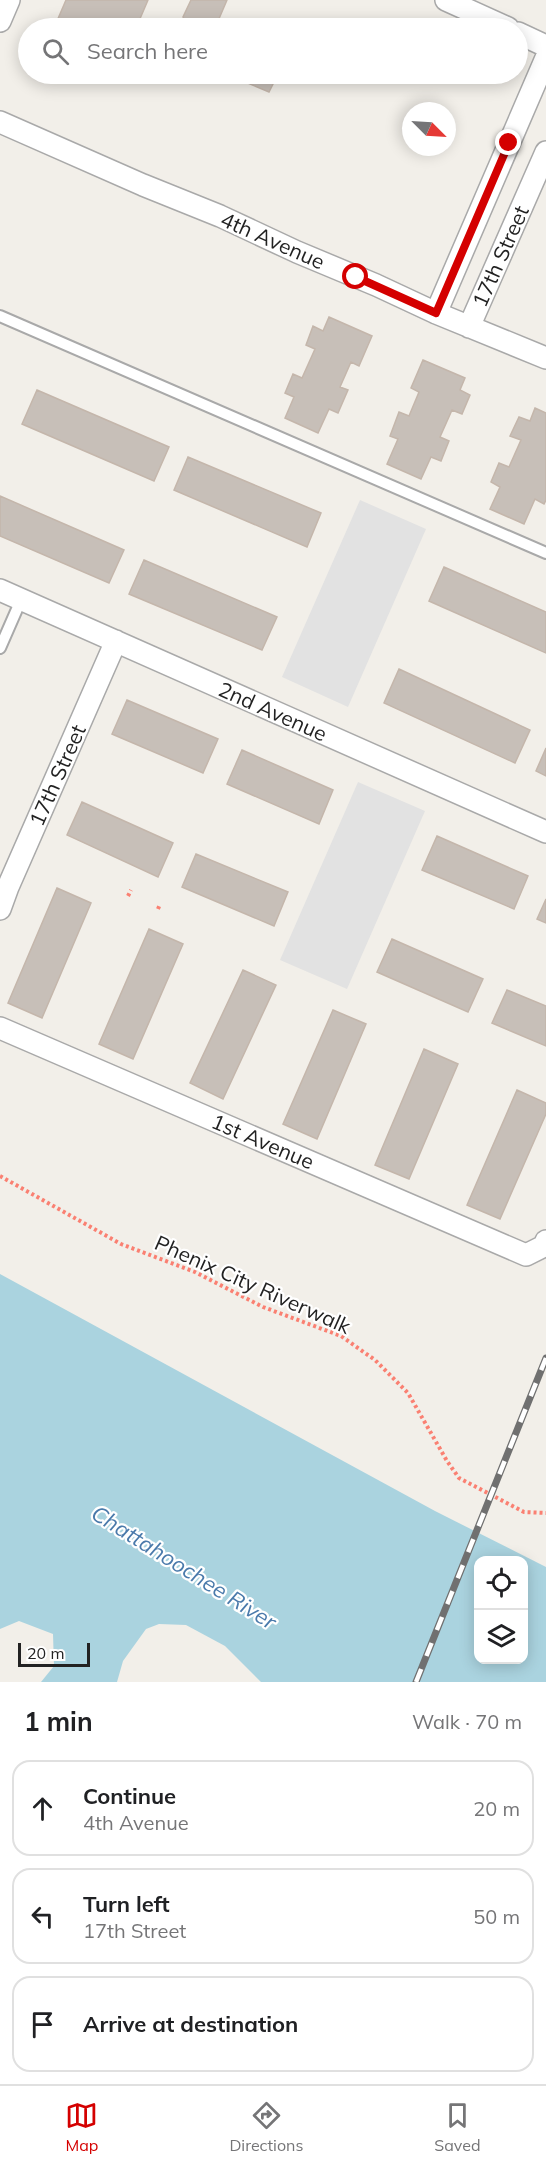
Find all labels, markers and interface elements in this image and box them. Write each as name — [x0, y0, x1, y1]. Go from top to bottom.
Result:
search box — [18, 18, 528, 84]
icon: search — [39, 35, 72, 68]
text: Search here — [87, 37, 208, 65]
north arrow — [402, 102, 456, 156]
route end — [495, 129, 521, 155]
street label: 17th Street — [466, 201, 534, 311]
street label: 4th Avenue — [217, 206, 329, 274]
route start — [342, 263, 368, 289]
street label: 2nd Avenue — [215, 676, 331, 746]
street label: 17th Street — [23, 720, 91, 830]
street label: 1st Avenue — [208, 1108, 318, 1174]
street label: Phenix City Riverwalk — [151, 1229, 355, 1339]
water label: Chattahoochee River — [86, 1499, 283, 1636]
map controls — [474, 1556, 528, 1664]
button: locate — [474, 1556, 528, 1610]
button: layers — [474, 1610, 528, 1664]
scale bar — [18, 1640, 90, 1668]
text: 20 m — [27, 1643, 64, 1663]
text: 1 min — [24, 1705, 93, 1738]
text: Walk · 70 m — [412, 1709, 522, 1734]
text: Continue — [83, 1782, 176, 1810]
icon: ahead — [26, 1792, 59, 1825]
text: 20 m — [473, 1796, 520, 1821]
text: 4th Avenue — [83, 1810, 189, 1835]
text: Turn left — [83, 1890, 170, 1918]
icon: left — [26, 1900, 59, 1933]
text: 50 m — [473, 1904, 520, 1929]
text: 17th Street — [83, 1918, 186, 1943]
icon: arrive — [26, 2008, 59, 2041]
text: Arrive at destination — [83, 2010, 298, 2038]
tab: Map — [65, 2099, 98, 2155]
tab: Directions — [229, 2099, 303, 2155]
tab: Saved — [434, 2099, 481, 2155]

